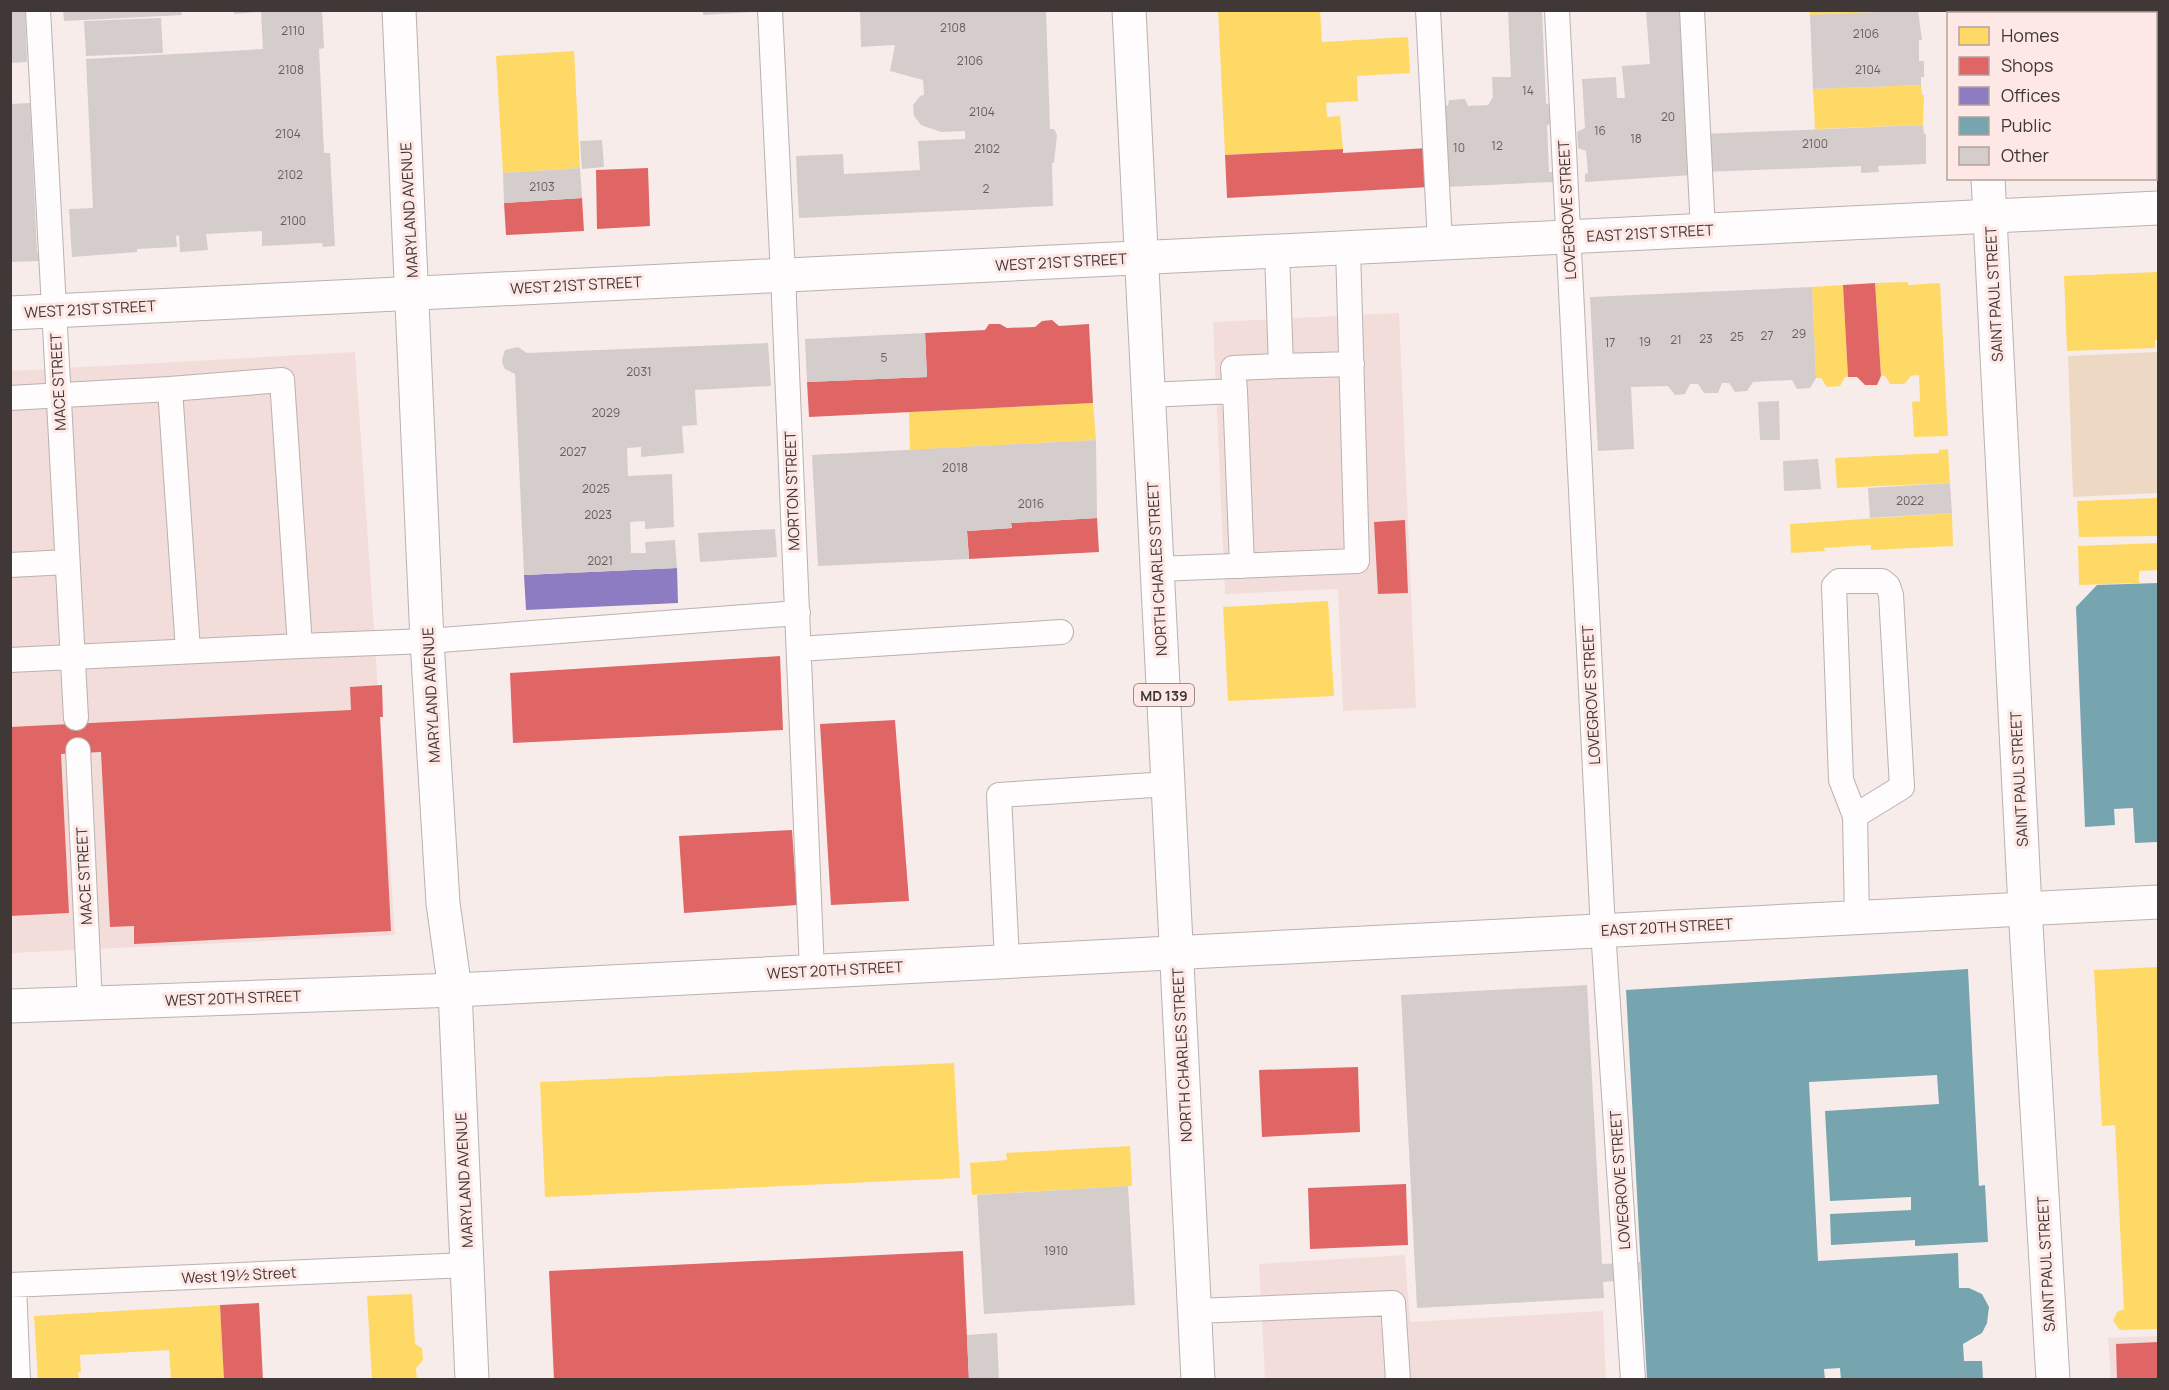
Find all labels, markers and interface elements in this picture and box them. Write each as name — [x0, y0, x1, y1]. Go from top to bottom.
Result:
legend — [1947, 12, 2157, 180]
house number: 2108 — [940, 19, 966, 36]
house number: 2110 — [281, 22, 305, 39]
text: Homes — [2001, 23, 2059, 47]
house number: 2106 — [1853, 25, 1879, 42]
house number: 2106 — [957, 52, 983, 69]
text: Shops — [2001, 53, 2053, 77]
house number: 2108 — [278, 61, 304, 78]
house number: 2104 — [1855, 61, 1881, 78]
house number: 14 — [1522, 82, 1534, 99]
text: Offices — [2001, 83, 2060, 107]
house number: 2104 — [969, 103, 995, 120]
house number: 20 — [1661, 108, 1675, 125]
text: Public — [2001, 113, 2052, 137]
house number: 16 — [1594, 122, 1606, 139]
house number: 2104 — [275, 125, 301, 142]
house number: 18 — [1630, 130, 1642, 147]
house number: 2100 — [1802, 135, 1828, 152]
house number: 12 — [1491, 137, 1503, 154]
house number: 10 — [1453, 139, 1465, 156]
house number: 2102 — [974, 140, 1000, 157]
street label: LOVEGROVE STREET — [1553, 140, 1581, 280]
street label: MARYLAND AVENUE — [395, 142, 423, 278]
text: Other — [2001, 143, 2049, 167]
house number: 2102 — [277, 166, 303, 183]
house number: 2103 — [529, 178, 555, 195]
house number: 2 — [983, 180, 990, 197]
house number: 2100 — [280, 212, 306, 229]
street label: EAST 21ST STREET — [1586, 219, 1714, 247]
street label: SAINT PAUL STREET — [1980, 226, 2008, 362]
street label: WEST 21ST STREET — [995, 248, 1127, 276]
street label: WEST 21ST STREET — [510, 271, 642, 299]
street label: WEST 21ST STREET — [24, 295, 156, 323]
house number: 29 — [1792, 325, 1806, 342]
house number: 27 — [1761, 327, 1773, 344]
house number: 25 — [1730, 328, 1744, 345]
house number: 23 — [1699, 330, 1713, 347]
house number: 21 — [1670, 331, 1682, 348]
street label: MACE STREET — [45, 333, 71, 431]
house number: 19 — [1639, 333, 1651, 350]
house number: 17 — [1605, 334, 1615, 351]
house number: 5 — [881, 349, 888, 366]
house number: 2031 — [626, 363, 652, 380]
house number: 2029 — [592, 404, 620, 421]
street label: MORTON STREET — [779, 431, 805, 551]
house number: 2027 — [559, 443, 587, 460]
house number: 2018 — [942, 459, 968, 476]
house number: 2025 — [582, 480, 610, 497]
street label: NORTH CHARLES STREET — [1142, 481, 1172, 657]
house number: 2022 — [1896, 492, 1924, 509]
house number: 2016 — [1018, 495, 1044, 512]
house number: 2023 — [584, 506, 612, 523]
house number: 2021 — [587, 552, 613, 569]
street label: LOVEGROVE STREET — [1577, 625, 1605, 765]
street label: MARYLAND AVENUE — [417, 627, 445, 763]
road number: MD 139 — [1134, 684, 1194, 706]
street label: SAINT PAUL STREET — [2005, 711, 2033, 847]
street label: MACE STREET — [71, 827, 97, 925]
street label: EAST 20TH STREET — [1600, 913, 1734, 941]
street label: WEST 20TH STREET — [766, 956, 904, 984]
street label: NORTH CHARLES STREET — [1167, 967, 1197, 1143]
street label: WEST 20TH STREET — [164, 985, 302, 1011]
street label: LOVEGROVE STREET — [1605, 1110, 1635, 1250]
street label: MARYLAND AVENUE — [450, 1112, 478, 1248]
street label: SAINT PAUL STREET — [2032, 1196, 2060, 1332]
house number: 1910 — [1044, 1242, 1068, 1259]
street label: West 19½ Street — [181, 1262, 297, 1288]

